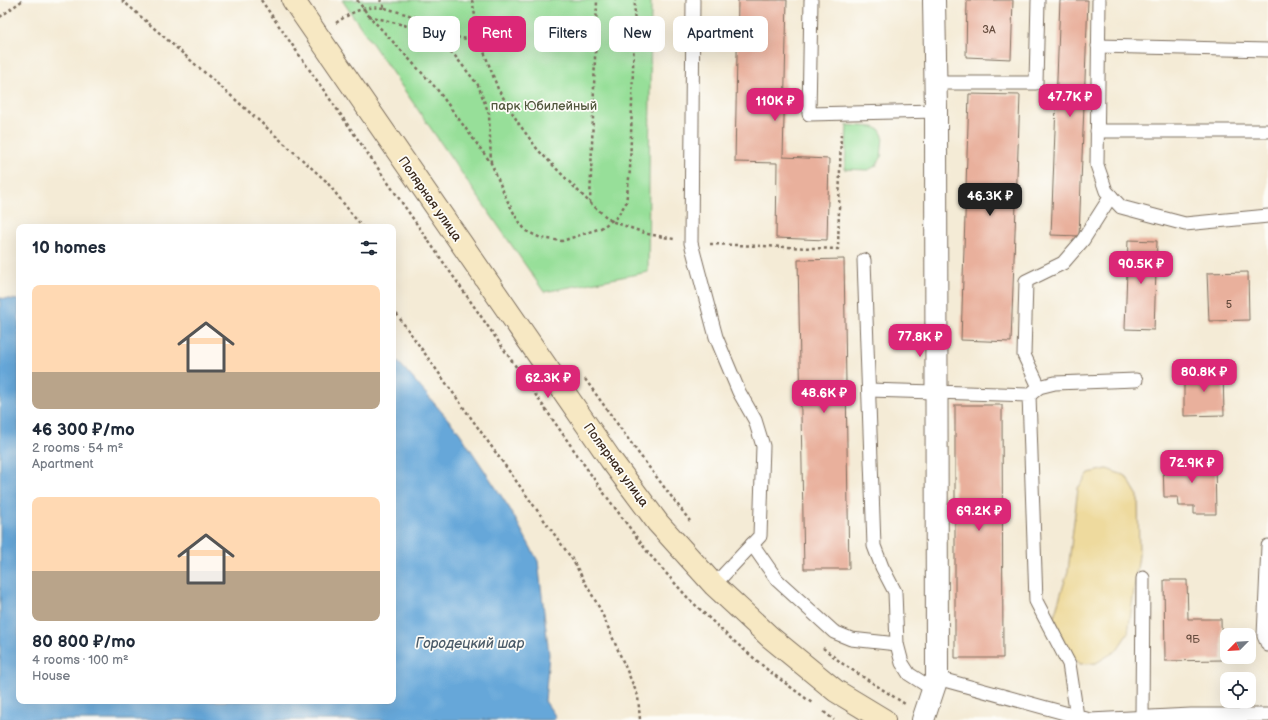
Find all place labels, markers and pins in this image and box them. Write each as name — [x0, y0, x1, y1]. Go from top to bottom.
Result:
pin: 47.7K ₽ — [1033, 84, 1107, 118]
pin: 110K ₽ — [742, 88, 808, 122]
pin: 46.3K ₽ — [953, 183, 1027, 217]
pin: 90.5K ₽ — [1104, 251, 1178, 285]
pin: 77.8K ₽ — [883, 324, 957, 358]
pin: 80.8K ₽ — [1167, 359, 1241, 393]
pin: 62.3K ₽ — [511, 365, 585, 399]
pin: 48.6K ₽ — [787, 380, 861, 414]
pin: 72.9K ₽ — [1155, 450, 1229, 484]
pin: 69.2K ₽ — [942, 498, 1016, 532]

